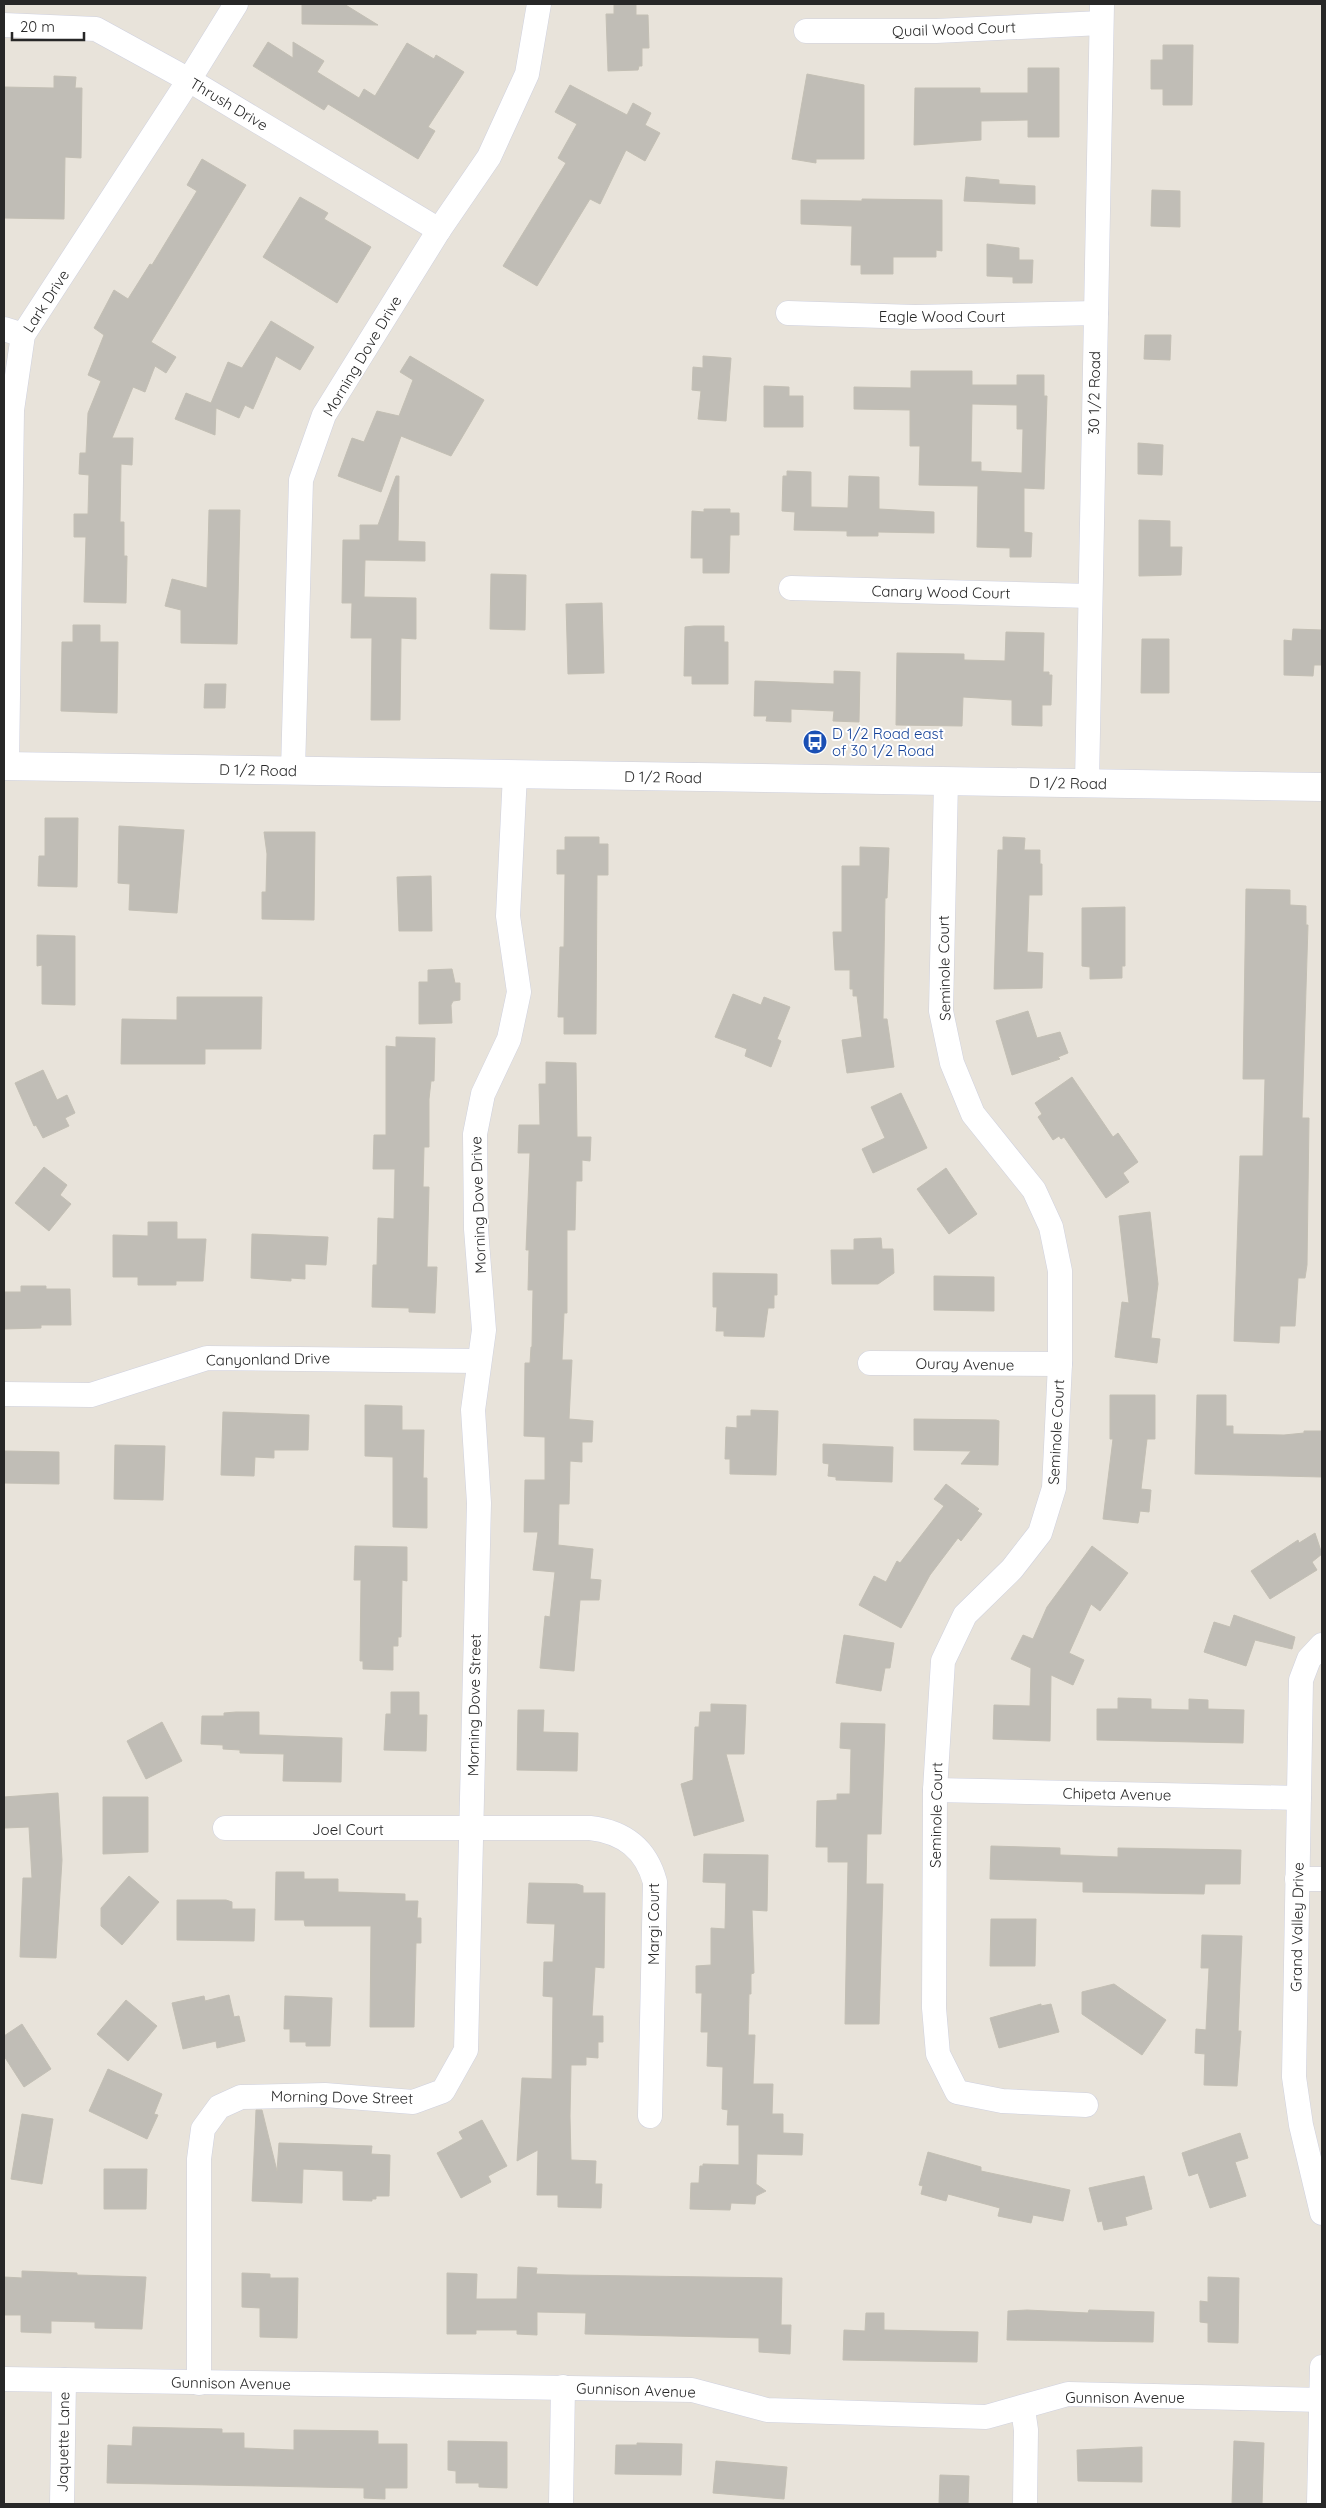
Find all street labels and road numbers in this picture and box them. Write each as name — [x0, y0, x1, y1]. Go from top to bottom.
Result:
street label: Quail Wood Court — [892, 17, 1016, 41]
street label: Thrush Drive — [187, 73, 271, 135]
street label: Lark Drive — [19, 266, 73, 336]
street label: Morning Dove Drive — [318, 292, 406, 420]
street label: Eagle Wood Court — [879, 307, 1005, 326]
street label: 30 1/2 Road — [1084, 351, 1104, 435]
street label: Canary Wood Court — [871, 581, 1011, 603]
street label: D 1/2 Road — [219, 760, 297, 780]
street label: D 1/2 Road — [624, 767, 702, 787]
street label: D 1/2 Road — [1029, 773, 1107, 793]
street label: Seminole Court — [934, 915, 954, 1021]
street label: Morning Dove Drive — [466, 1136, 490, 1274]
street label: Canyonland Drive — [206, 1348, 330, 1370]
street label: Ouray Avenue — [916, 1354, 1014, 1374]
street label: Seminole Court — [1044, 1379, 1068, 1485]
street label: Morning Dove Street — [463, 1634, 485, 1776]
street label: Seminole Court — [926, 1762, 946, 1868]
street label: Chipeta Avenue — [1063, 1784, 1171, 1804]
street label: Joel Court — [312, 1820, 384, 1839]
street label: Grand Valley Drive — [1286, 1862, 1308, 1992]
street label: Margi Court — [644, 1883, 663, 1965]
street label: Morning Dove Street — [271, 2086, 413, 2108]
street label: Gunnison Avenue — [171, 2372, 291, 2394]
street label: Gunnison Avenue — [576, 2378, 696, 2402]
street label: Gunnison Avenue — [1065, 2388, 1185, 2407]
street label: Jaquette Lane — [53, 2392, 73, 2492]

